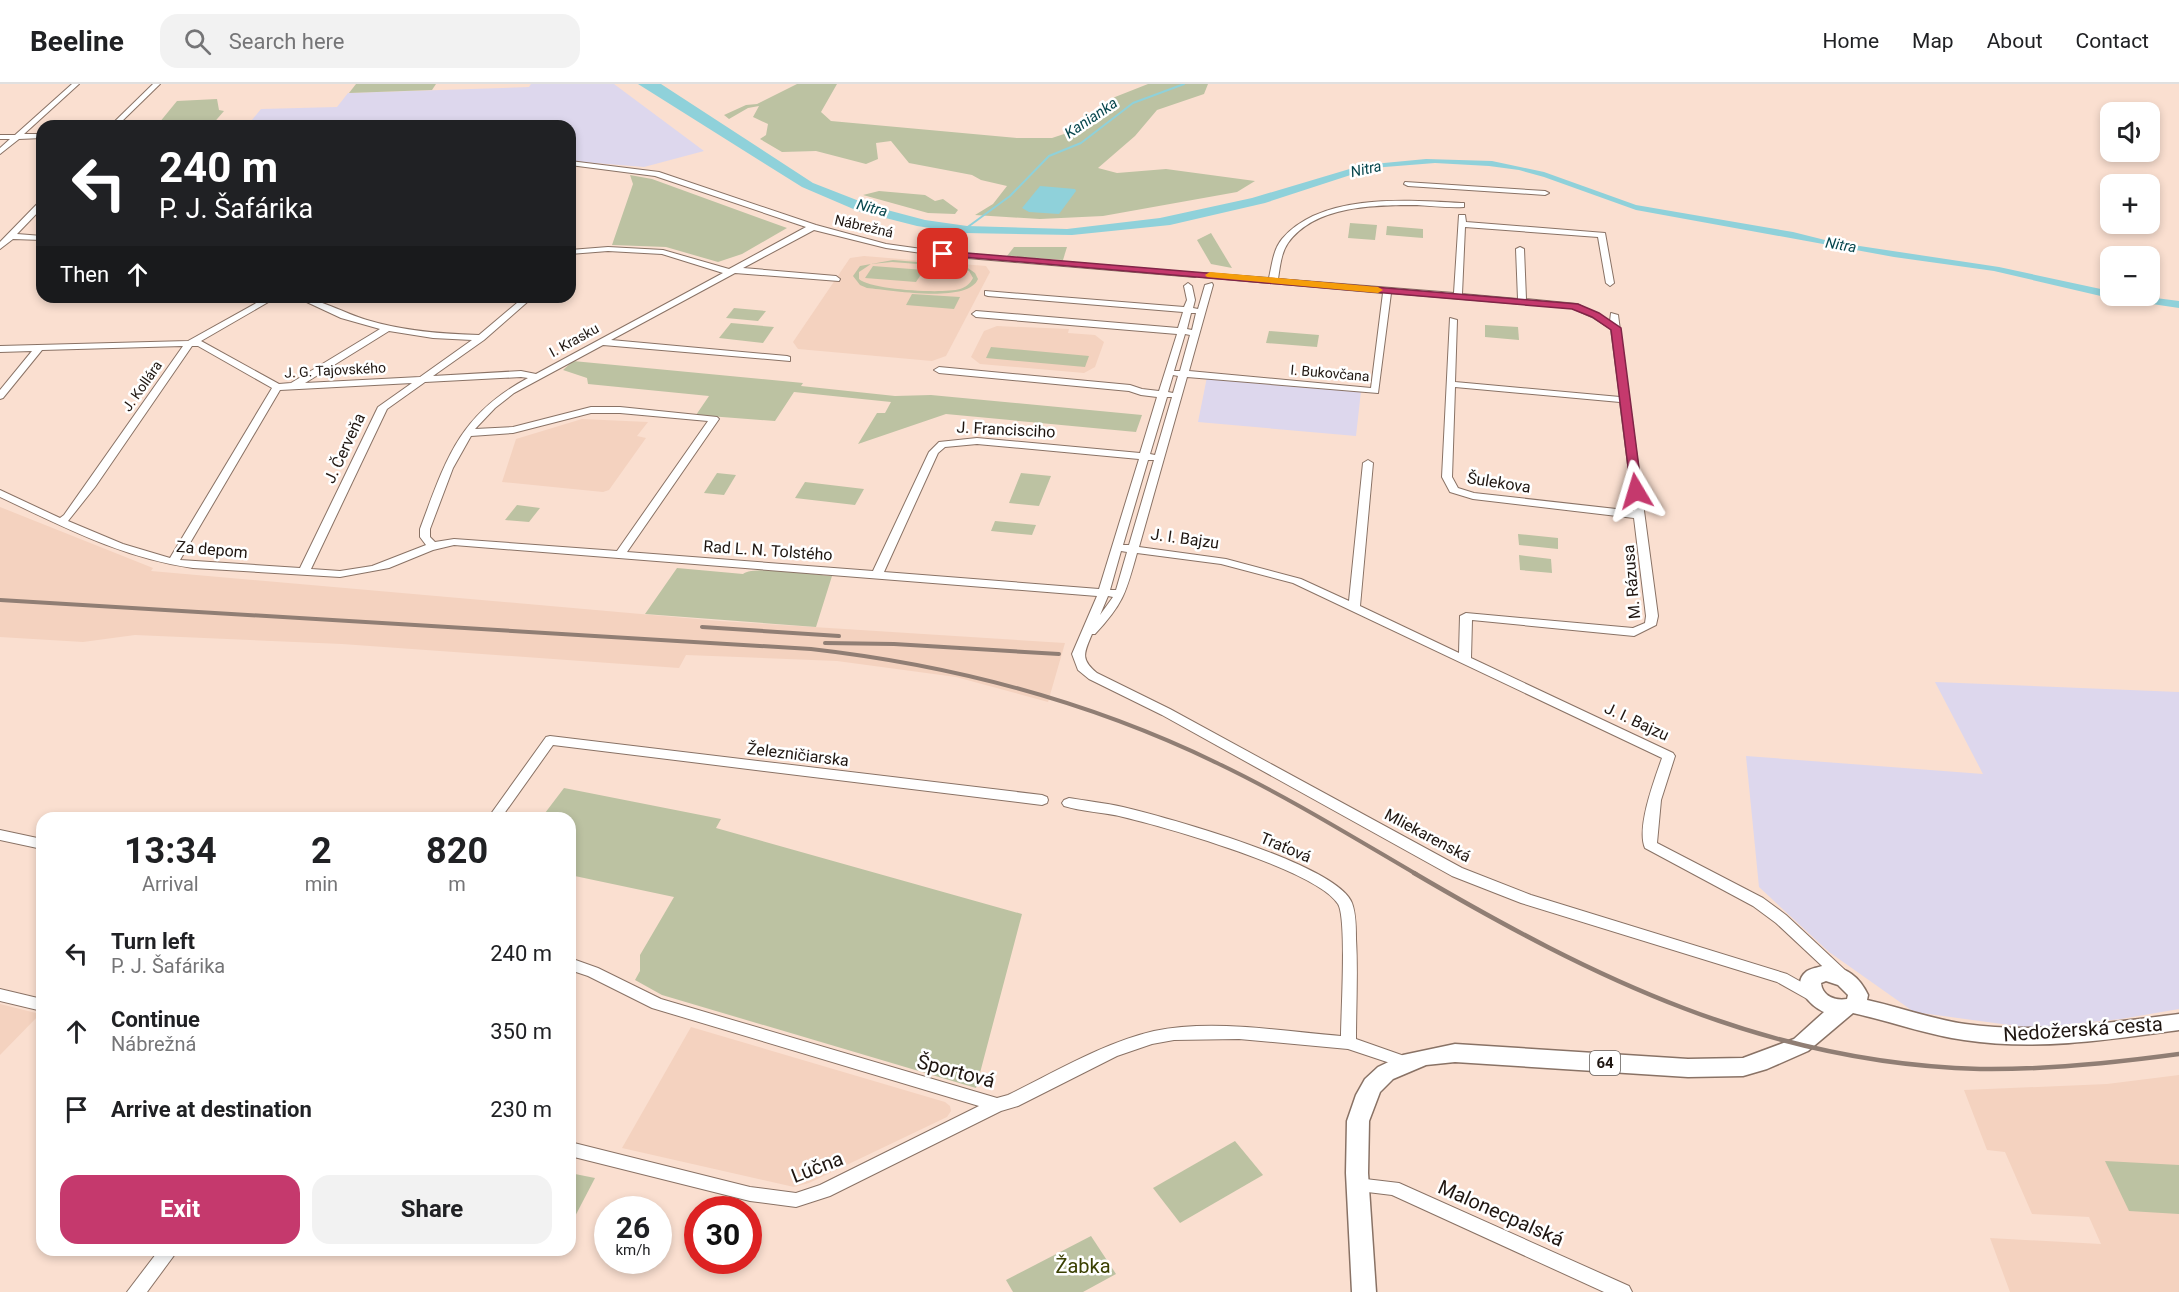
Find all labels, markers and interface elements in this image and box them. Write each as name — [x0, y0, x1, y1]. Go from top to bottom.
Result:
search box — [160, 14, 580, 68]
text: Beeline — [30, 25, 124, 58]
icon: search — [181, 25, 214, 58]
text: Search here — [229, 29, 345, 54]
text: Home — [1823, 29, 1879, 53]
text: Map — [1912, 29, 1954, 53]
text: About — [1987, 29, 2043, 53]
text: Contact — [2076, 29, 2149, 53]
water label: Kanianka — [1061, 94, 1121, 142]
map controls — [2100, 102, 2160, 306]
button: sound — [2100, 102, 2160, 162]
text: 240 m — [159, 143, 278, 192]
icon: left — [60, 144, 138, 222]
water label: Nitra — [1349, 157, 1383, 181]
button: + — [2100, 174, 2160, 234]
text: P. J. Šafárika — [159, 193, 313, 225]
water label: Nitra — [855, 195, 889, 221]
street label: Nábrežná — [833, 211, 895, 241]
pin — [917, 228, 968, 279]
water label: Nitra — [1824, 234, 1858, 256]
icon: arrive — [926, 237, 959, 270]
button: − — [2100, 246, 2160, 306]
icon: ahead — [121, 258, 154, 291]
text: Then — [60, 262, 109, 287]
street label: I. Krasku — [547, 320, 601, 360]
street label: J. Kollára — [119, 358, 165, 414]
street label: J. G. Tajovského — [284, 359, 386, 381]
street label: I. Bukovčana — [1290, 362, 1370, 384]
street label: J. Červeňa — [319, 410, 369, 486]
street label: J. Francisciho — [956, 417, 1056, 442]
position arrow — [1604, 459, 1668, 523]
street label: Šulekova — [1466, 467, 1532, 497]
street label: J. I. Bajzu — [1150, 524, 1220, 553]
street label: Za depom — [175, 537, 249, 562]
street label: Rad L. N. Tolstého — [703, 537, 833, 564]
street label: M. Rázusa — [1619, 544, 1644, 620]
street label: J. I. Bajzu — [1602, 698, 1672, 745]
street label: Železničiarska — [746, 739, 850, 770]
street label: Mliekarenská — [1381, 805, 1474, 866]
street label: Traťová — [1257, 828, 1314, 867]
text: 13:34 — [124, 830, 217, 872]
text: 2 — [311, 830, 332, 872]
text: 820 — [426, 830, 488, 872]
text: Arrival — [142, 872, 199, 896]
text: min — [305, 872, 338, 896]
text: m — [448, 872, 466, 896]
text: Turn left — [111, 929, 195, 954]
icon: left — [60, 937, 93, 970]
text: 240 m — [490, 941, 552, 966]
text: P. J. Šafárika — [111, 954, 225, 978]
text: Continue — [111, 1007, 200, 1032]
street label: Nedožerská cesta — [2003, 1011, 2163, 1047]
icon: ahead — [60, 1015, 93, 1048]
text: 350 m — [490, 1019, 552, 1044]
text: Nábrežná — [111, 1032, 196, 1056]
street label: Športová — [914, 1049, 998, 1093]
road number: 64 — [1590, 1051, 1620, 1075]
icon: arrive — [60, 1093, 93, 1126]
text: Arrive at destination — [111, 1097, 312, 1122]
text: 230 m — [490, 1097, 552, 1122]
street label: Lúčna — [788, 1146, 846, 1188]
button: Exit — [60, 1175, 300, 1244]
button: Share — [312, 1175, 552, 1244]
street label: Malonecpalská — [1434, 1175, 1568, 1251]
speed limit sign: 30 — [684, 1196, 762, 1274]
text: 26 — [616, 1210, 650, 1245]
text: km/h — [615, 1241, 651, 1259]
park label: Žabka — [1055, 1254, 1111, 1278]

